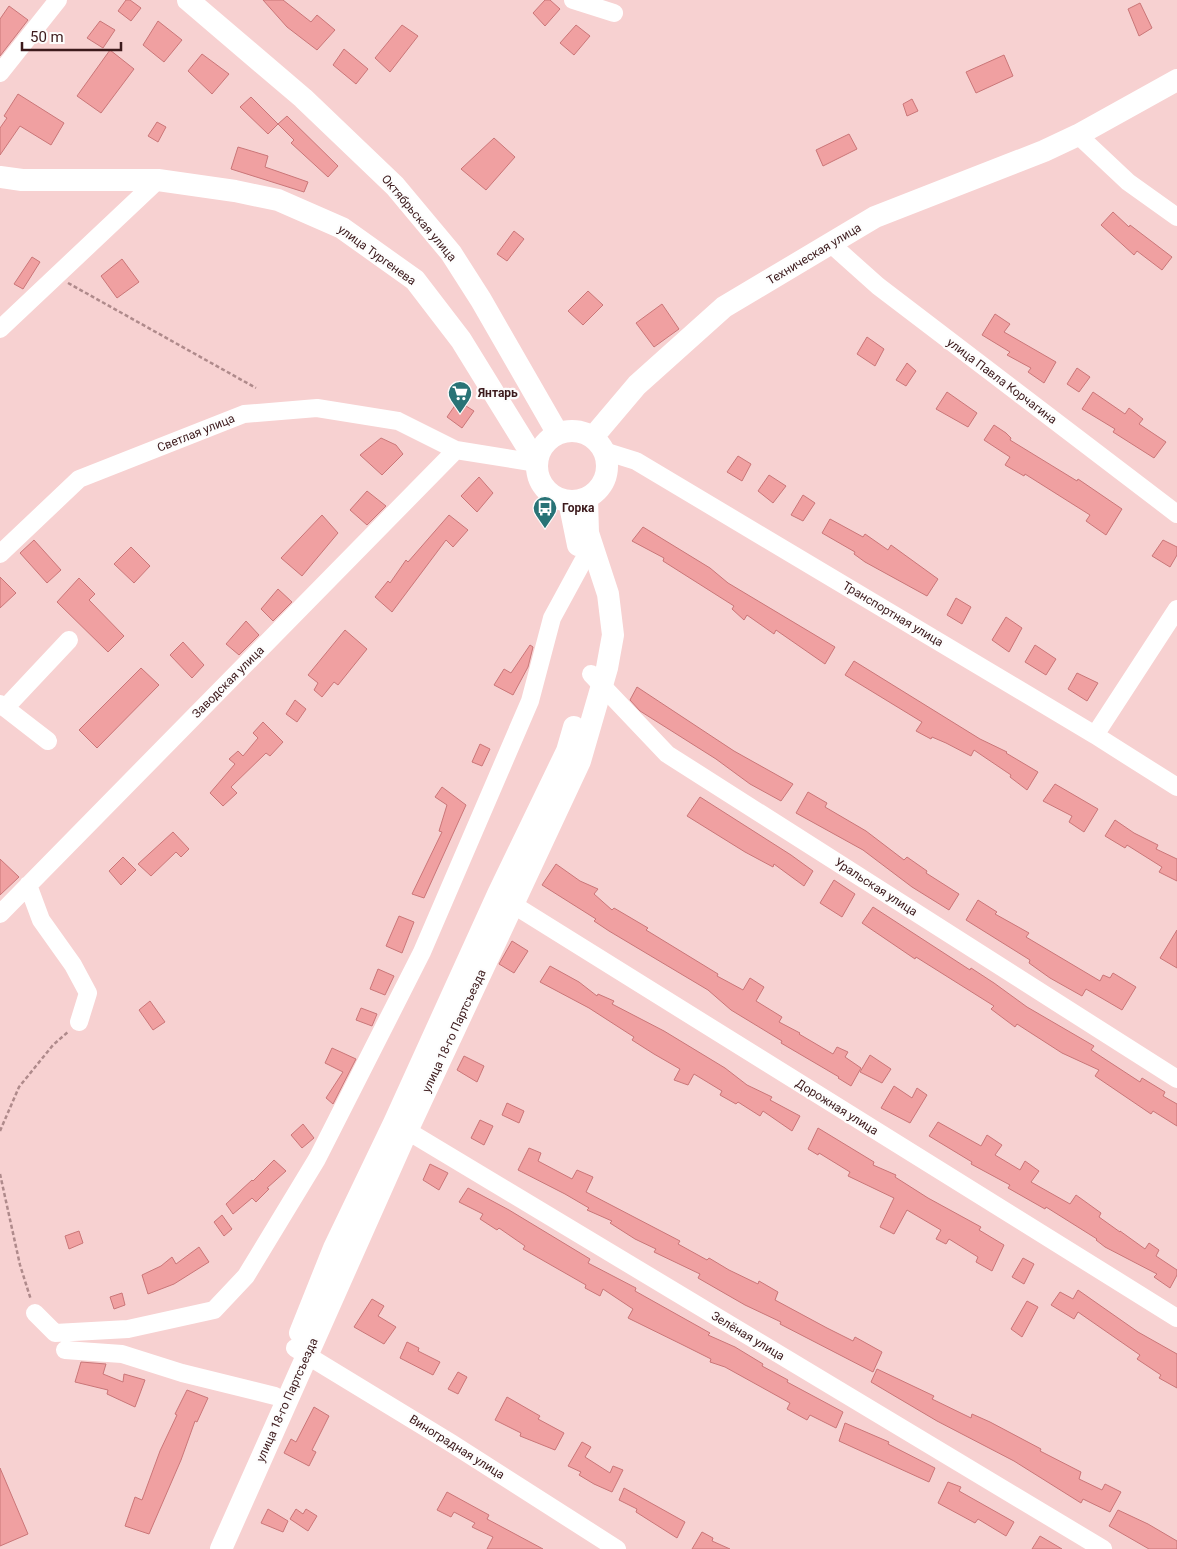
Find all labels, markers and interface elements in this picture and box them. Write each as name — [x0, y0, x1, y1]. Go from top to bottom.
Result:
scale bar — [22, 20, 121, 52]
text: 50 m — [30, 28, 64, 46]
street label: Октябрьская улица — [379, 172, 459, 264]
street label: Техническая улица — [764, 220, 864, 288]
street label: улица Тургенева — [335, 222, 419, 288]
street label: улица Павла Корчагина — [944, 335, 1060, 427]
supermarket icon: Янтарь — [447, 380, 473, 414]
place label: Янтарь — [477, 386, 518, 400]
street label: Светлая улица — [155, 411, 237, 455]
bus stop icon: Горка — [532, 495, 558, 529]
place label: Горка — [562, 501, 595, 515]
street label: Транспортная улица — [840, 578, 946, 650]
street label: Заводская улица — [189, 643, 267, 721]
street label: Уральская улица — [832, 855, 920, 919]
street label: улица 18-го Партсъезда — [419, 967, 489, 1095]
street label: Дорожная улица — [793, 1076, 881, 1138]
street label: Зелёная улица — [709, 1309, 787, 1363]
street label: улица 18-го Партсъезда — [253, 1336, 321, 1464]
street label: Виноградная улица — [407, 1412, 507, 1482]

